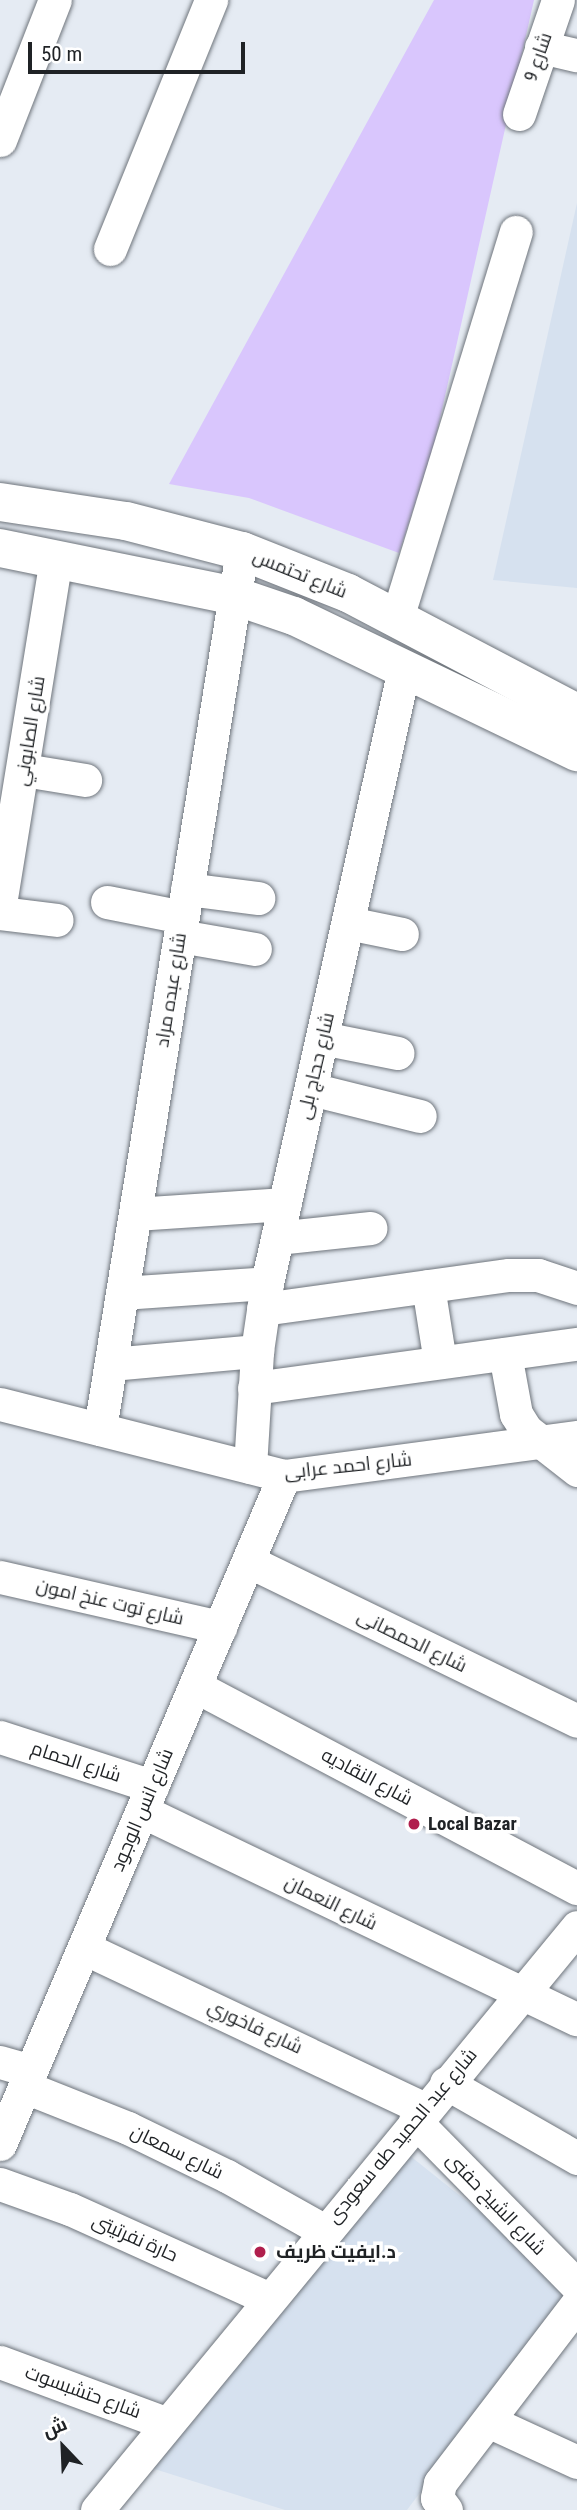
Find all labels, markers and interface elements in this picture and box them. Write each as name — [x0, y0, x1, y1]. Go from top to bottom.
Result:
scale bar — [32, 28, 248, 72]
street label: شارع 9 — [519, 29, 557, 85]
text: 50 m — [41, 42, 82, 66]
street label: شارع تحتمس — [249, 545, 351, 603]
street label: شارع الصابوني — [10, 674, 50, 788]
street label: شارع عبده مراد — [151, 931, 191, 1049]
street label: شارع حجاج بلى — [293, 1010, 339, 1122]
street label: شارع احمد عرابى — [283, 1448, 413, 1484]
street label: شارع توت عنخ امون — [34, 1574, 186, 1630]
street label: شارع الحمصانى — [353, 1605, 471, 1677]
street label: شارع الحمام — [28, 1737, 124, 1787]
street label: شارع النقاديه — [317, 1743, 417, 1811]
street label: شارع انس الوجود — [106, 1745, 178, 1875]
place label: Local Bazar — [428, 1813, 517, 1835]
marker: Local Bazar — [406, 1816, 422, 1832]
street label: شارع النعمان — [281, 1871, 381, 1935]
street label: شارع فاخوري — [204, 1995, 306, 2059]
street label: شارع عبد الحميد طه سعودى — [322, 2044, 482, 2228]
street label: شارع سمعان — [127, 2120, 227, 2184]
street label: شارع الشيخ حفنى — [441, 2148, 551, 2260]
street label: حارة نفرتيتى — [89, 2209, 181, 2267]
place label: د.ايفيت ظريف — [276, 2241, 396, 2263]
marker: د.ايفيت ظريف — [250, 2242, 270, 2262]
street label: شارع حتشبسوت — [22, 2361, 144, 2423]
north arrow — [28, 2412, 98, 2482]
text: ش — [39, 2412, 70, 2443]

